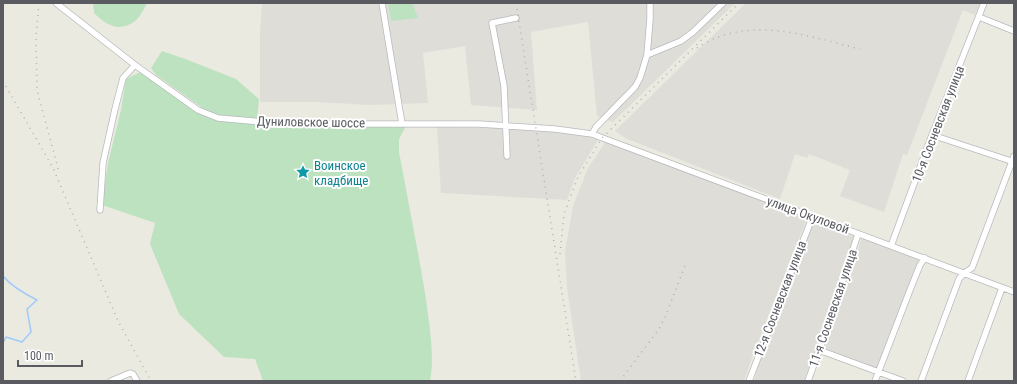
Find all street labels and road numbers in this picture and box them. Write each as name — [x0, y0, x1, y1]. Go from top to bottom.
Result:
street label: 10-я Сосневская улица — [909, 64, 967, 184]
street label: Дуниловское шоссе — [257, 114, 365, 130]
street label: улица Окуловой — [765, 193, 851, 237]
street label: 12-я Сосневская улица — [751, 239, 809, 359]
street label: 11-я Сосневская улица — [806, 247, 860, 369]

